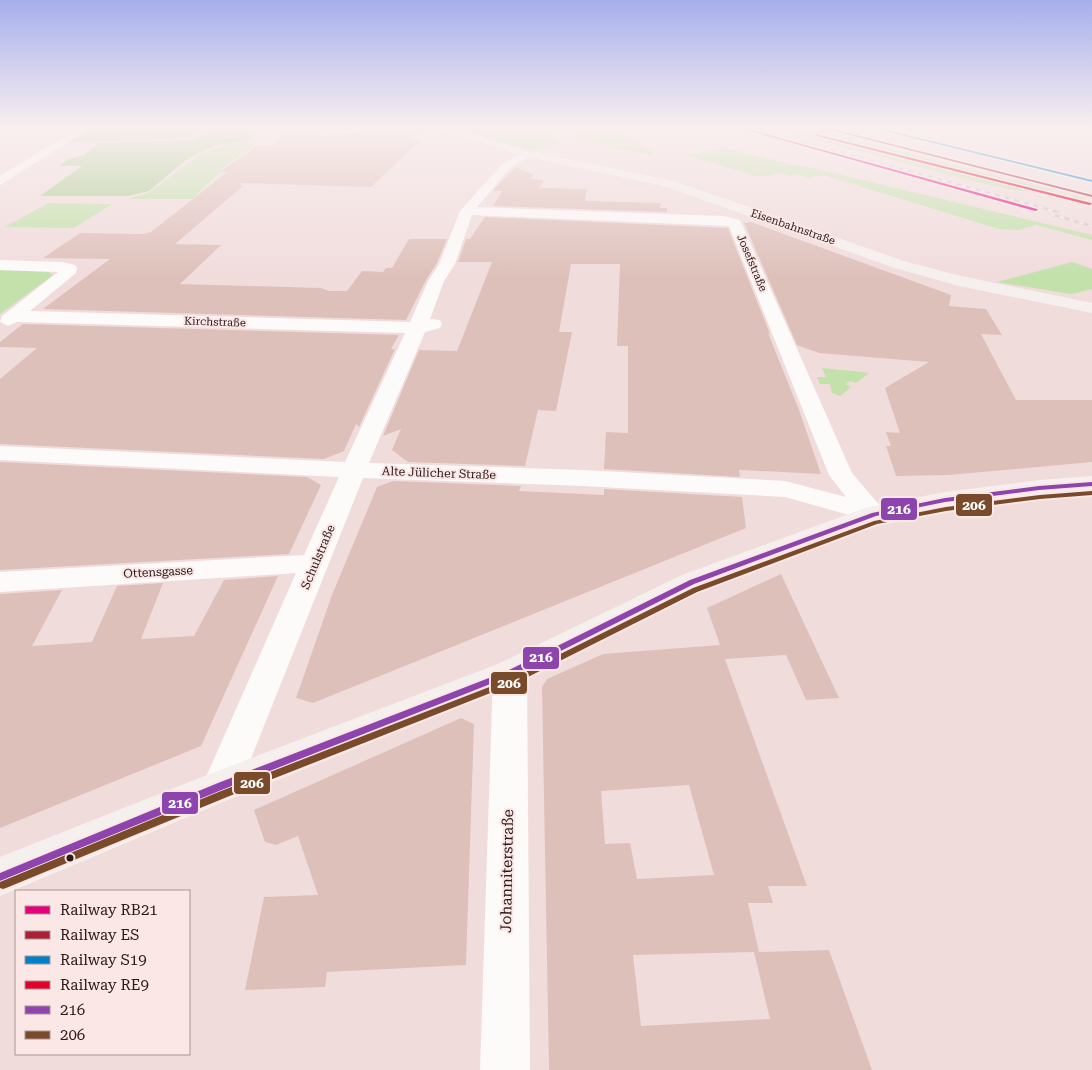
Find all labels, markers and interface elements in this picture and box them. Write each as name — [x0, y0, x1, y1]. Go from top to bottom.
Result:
street label: Eisenbahnstraße — [749, 206, 837, 248]
street label: Josefstraße — [734, 232, 770, 294]
street label: Kirchstraße — [184, 314, 246, 330]
street label: Alte Jülicher Straße — [382, 464, 497, 482]
line badge: 206 — [955, 493, 993, 517]
line badge: 216 — [880, 497, 918, 521]
text: 206 — [962, 497, 986, 513]
text: 216 — [887, 501, 911, 517]
street label: Schulstraße — [298, 522, 338, 591]
street label: Ottensgasse — [123, 563, 194, 581]
line badge: 216 — [522, 646, 560, 670]
text: 216 — [529, 649, 553, 665]
line badge: 206 — [490, 671, 528, 695]
text: 206 — [497, 675, 521, 691]
line badge: 206 — [233, 771, 271, 795]
text: 206 — [240, 775, 264, 791]
line badge: 216 — [161, 791, 199, 815]
text: 216 — [168, 795, 192, 811]
street label: Johanniterstraße — [497, 809, 517, 933]
unlabelled marker — [65, 853, 75, 863]
legend — [15, 890, 190, 1055]
text: Railway RB21 — [60, 901, 158, 919]
text: Railway ES — [60, 926, 139, 944]
text: Railway S19 — [60, 951, 147, 969]
text: Railway RE9 — [60, 976, 149, 994]
text: 216 — [60, 1001, 85, 1019]
text: 206 — [60, 1026, 85, 1044]

